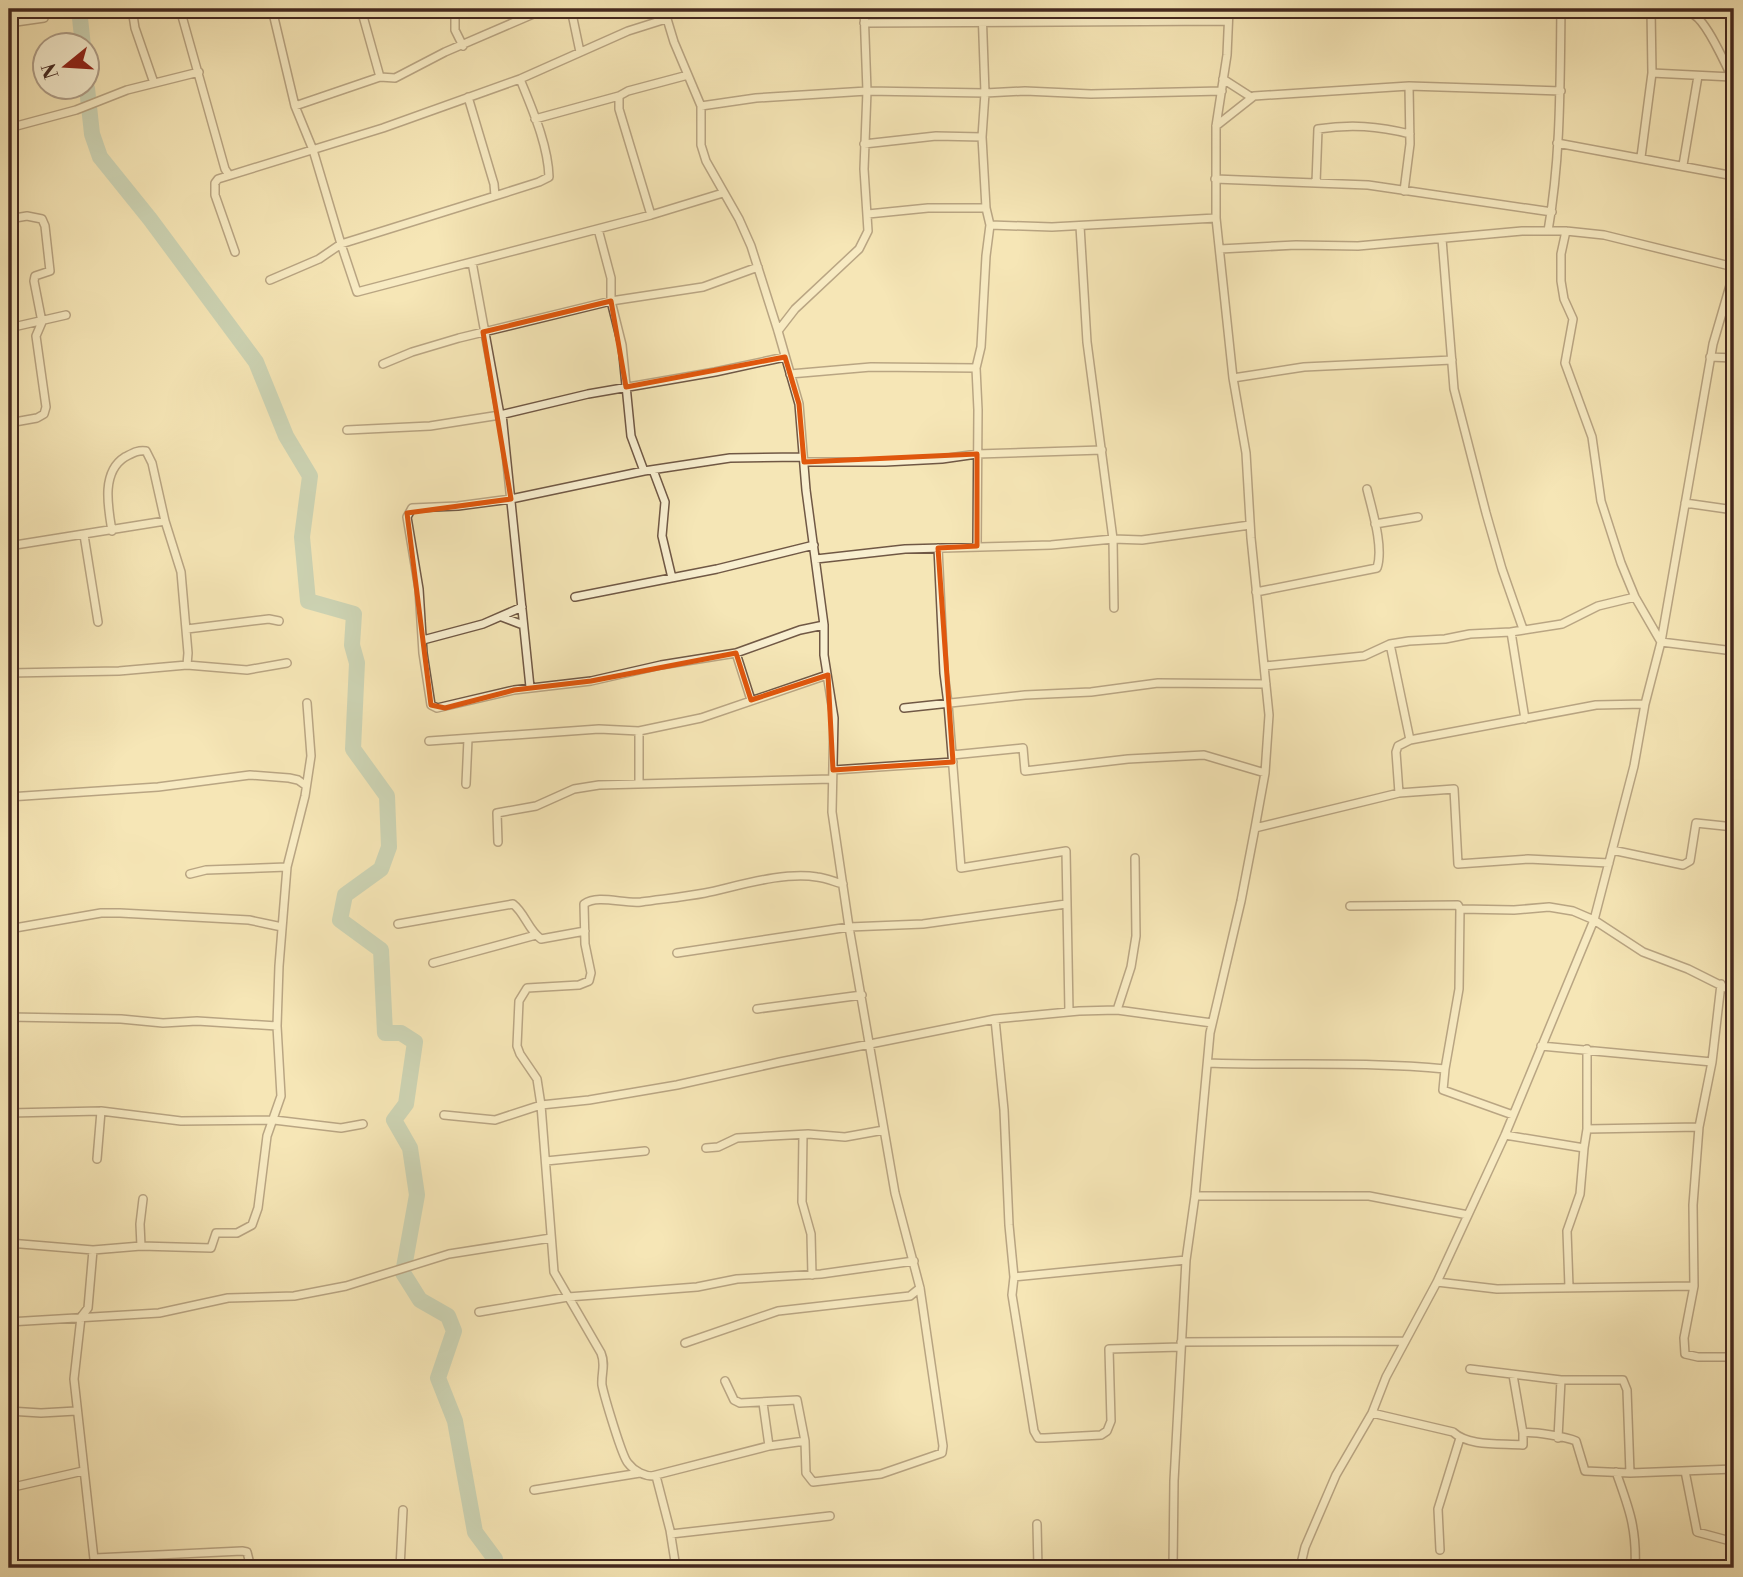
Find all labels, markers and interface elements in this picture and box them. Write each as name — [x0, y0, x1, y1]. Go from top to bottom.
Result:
north arrow — [32, 32, 102, 102]
text: N — [37, 60, 65, 82]

